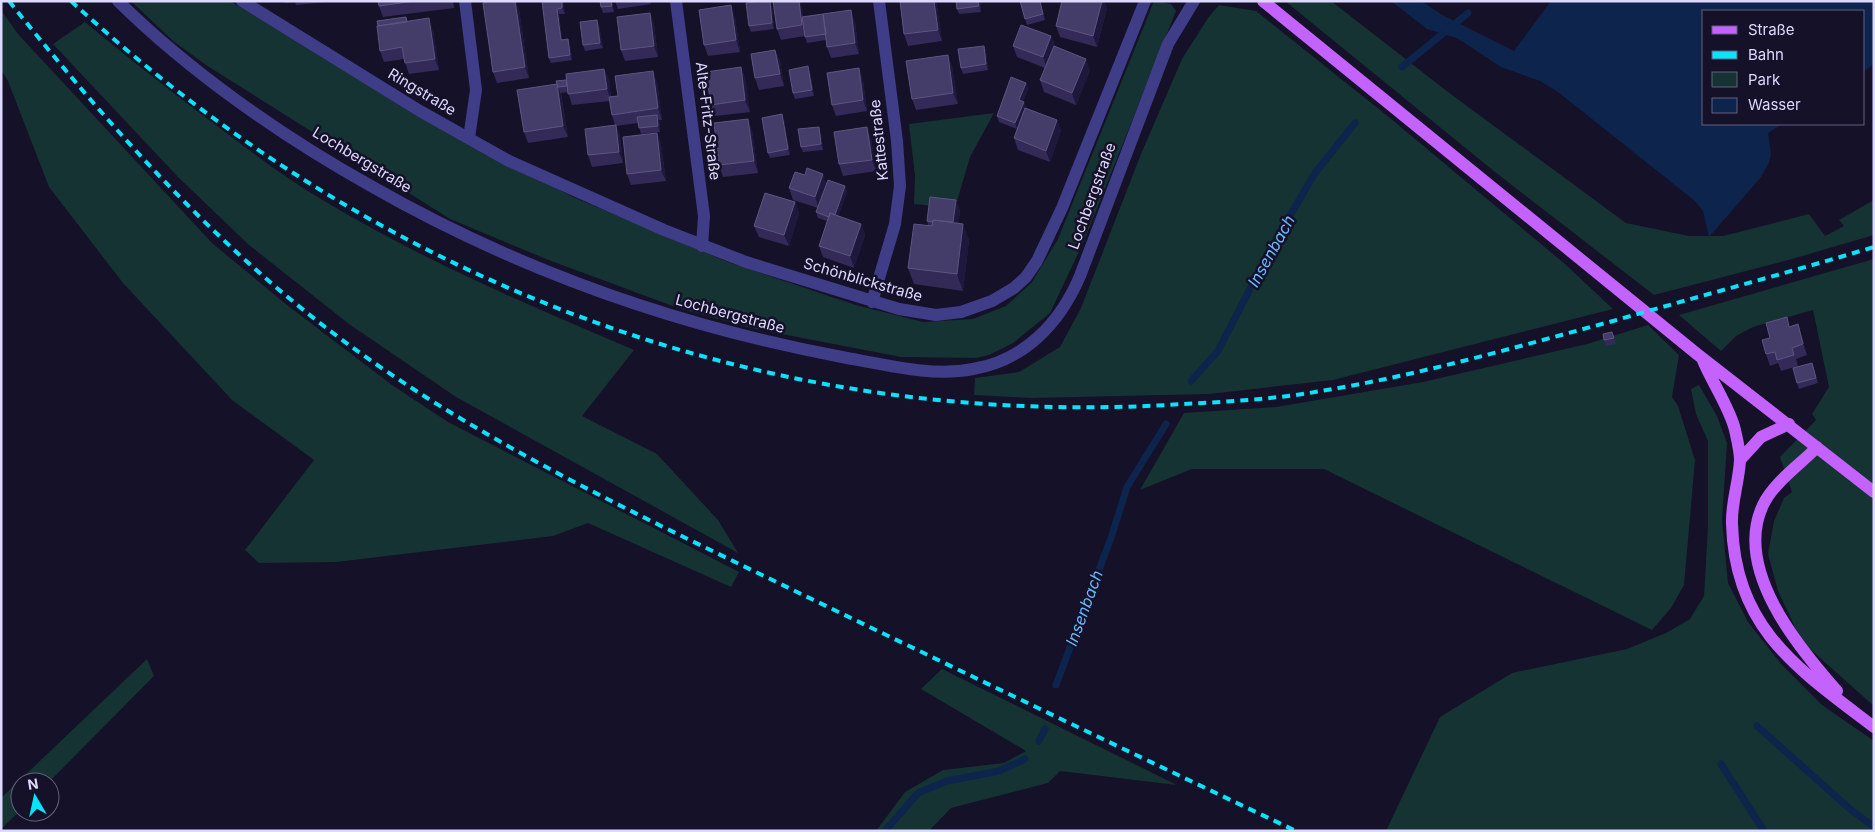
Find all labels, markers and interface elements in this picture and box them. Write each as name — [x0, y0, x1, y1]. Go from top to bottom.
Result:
legend — [1702, 10, 1865, 125]
text: Straße — [1748, 20, 1795, 39]
text: Bahn — [1748, 45, 1784, 64]
street label: Alte-Fritz-Straße — [692, 61, 725, 181]
street label: Ringstraße — [385, 64, 460, 119]
text: Park — [1748, 70, 1781, 89]
text: Wasser — [1748, 95, 1801, 114]
street label: Kattestraße — [865, 99, 892, 182]
street label: Lochbergstraße — [309, 123, 415, 197]
street label: Lochbergstraße — [1063, 140, 1120, 252]
water label: Insenbach — [1243, 212, 1299, 290]
street label: Schönblickstraße — [801, 253, 925, 306]
street label: Lochbergstraße — [673, 290, 787, 337]
water label: Insenbach — [1061, 567, 1107, 649]
north arrow — [10, 772, 60, 822]
text: N — [26, 774, 39, 793]

